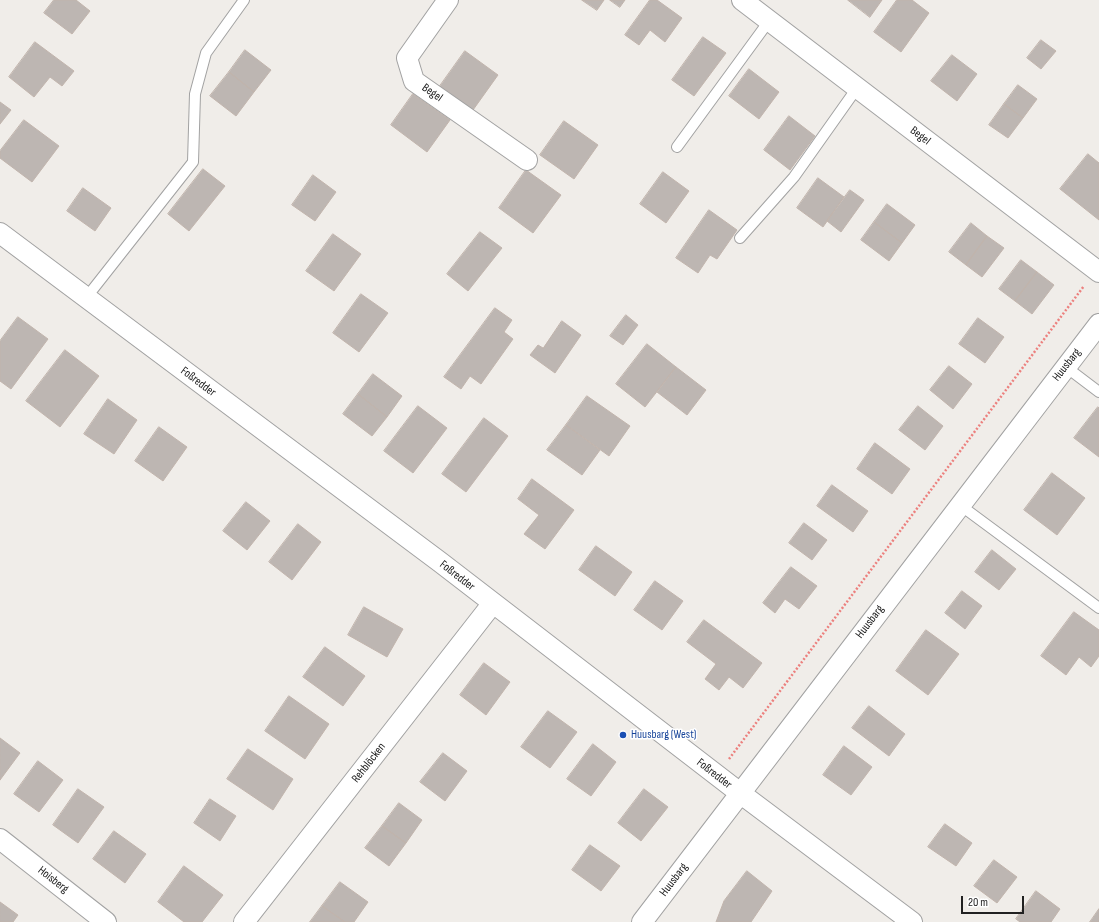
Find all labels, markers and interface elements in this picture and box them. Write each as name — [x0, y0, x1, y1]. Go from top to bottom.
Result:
street label: Begel — [419, 81, 445, 105]
street label: Begel — [907, 124, 933, 148]
street label: Huusbarg — [1050, 346, 1084, 384]
street label: Foßredder — [177, 364, 219, 400]
street label: Foßredder — [437, 558, 477, 594]
street label: Huusbarg — [853, 603, 887, 641]
place label: Huusbarg (West) — [631, 728, 696, 742]
marker: Huusbarg (West) — [618, 730, 628, 740]
street label: Rehblöcken — [349, 740, 389, 786]
street label: Foßredder — [694, 756, 734, 792]
street label: Huusbarg — [657, 861, 691, 899]
street label: Hoisberg — [35, 863, 71, 897]
scale bar — [963, 888, 1026, 914]
text: 20 m — [968, 895, 988, 910]

